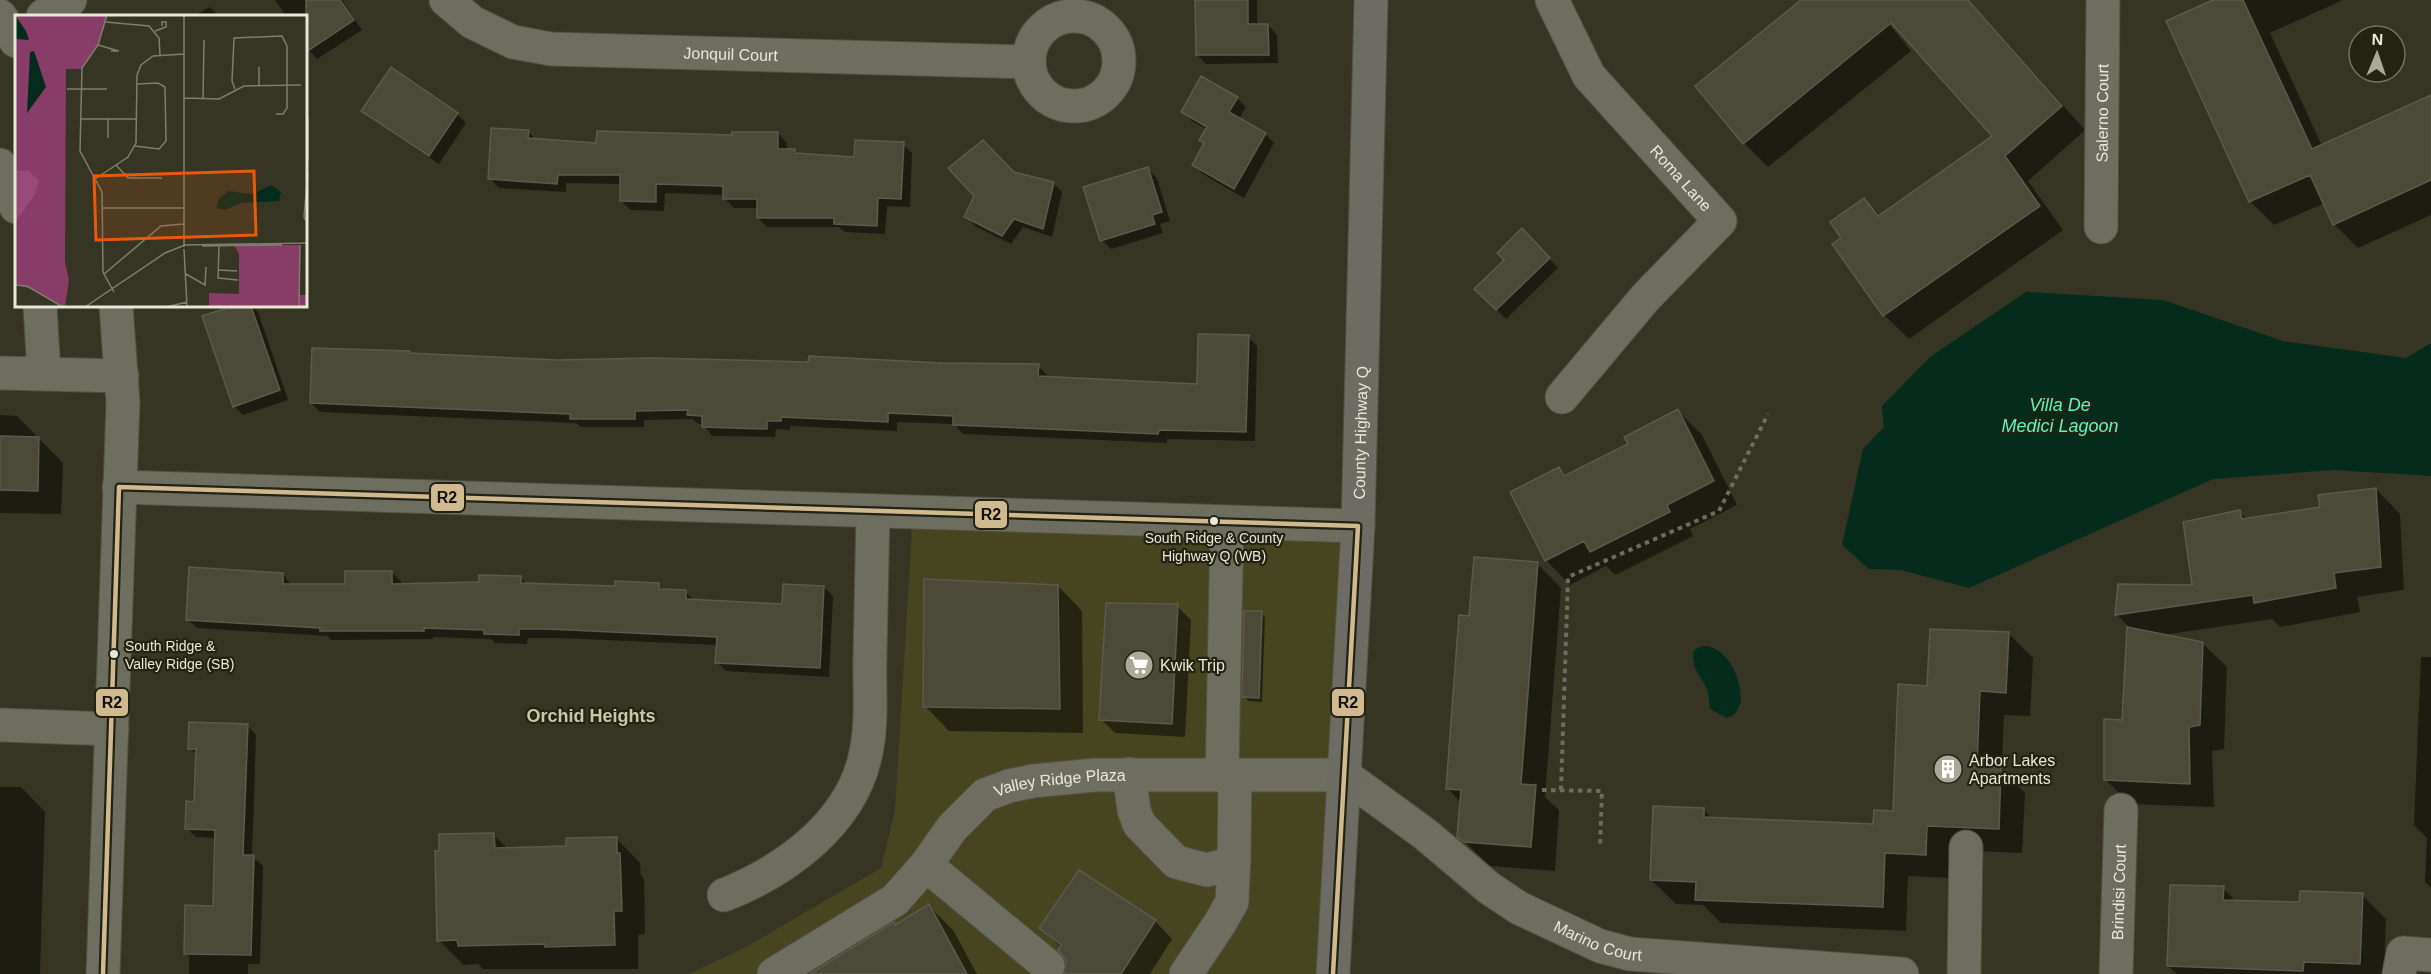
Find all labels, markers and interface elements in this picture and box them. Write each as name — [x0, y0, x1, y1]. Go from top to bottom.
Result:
inset map — [15, 15, 308, 308]
north arrow — [2347, 24, 2407, 84]
text: N — [2371, 31, 2384, 48]
street label: Jonquil Court — [683, 44, 779, 64]
street label: Salerno Court — [2093, 63, 2111, 162]
street label: Roma Lane — [1647, 142, 1715, 214]
street label: County Highway Q — [1350, 366, 1370, 500]
water label: Villa De Medici Lagoon — [2001, 395, 2119, 436]
line badge: R2 — [430, 483, 465, 512]
text: R2 — [437, 489, 457, 506]
line badge: R2 — [974, 500, 1008, 529]
text: R2 — [981, 506, 1001, 523]
marker: South Ridge & County Highway Q (WB) — [1208, 515, 1220, 527]
place label: South Ridge & County Highway Q (WB) — [1145, 530, 1283, 564]
place label: South Ridge & Valley Ridge (SB) — [125, 638, 234, 672]
marker: South Ridge & Valley Ridge (SB) — [108, 648, 120, 660]
supermarket icon: Kwik Trip — [1123, 649, 1155, 681]
place label: Kwik Trip — [1160, 657, 1225, 674]
line badge: R2 — [95, 688, 129, 717]
line badge: R2 — [1331, 688, 1365, 717]
text: R2 — [102, 694, 122, 711]
text: R2 — [1338, 694, 1358, 711]
district label: Orchid Heights — [526, 706, 656, 726]
place label: Arbor Lakes Apartments — [1969, 752, 2055, 787]
building icon: Arbor Lakes Apartments — [1932, 753, 1964, 785]
street label: Valley Ridge Plaza — [991, 766, 1126, 799]
street label: Brindisi Court — [2109, 843, 2128, 940]
street label: Marino Court — [1551, 917, 1643, 963]

